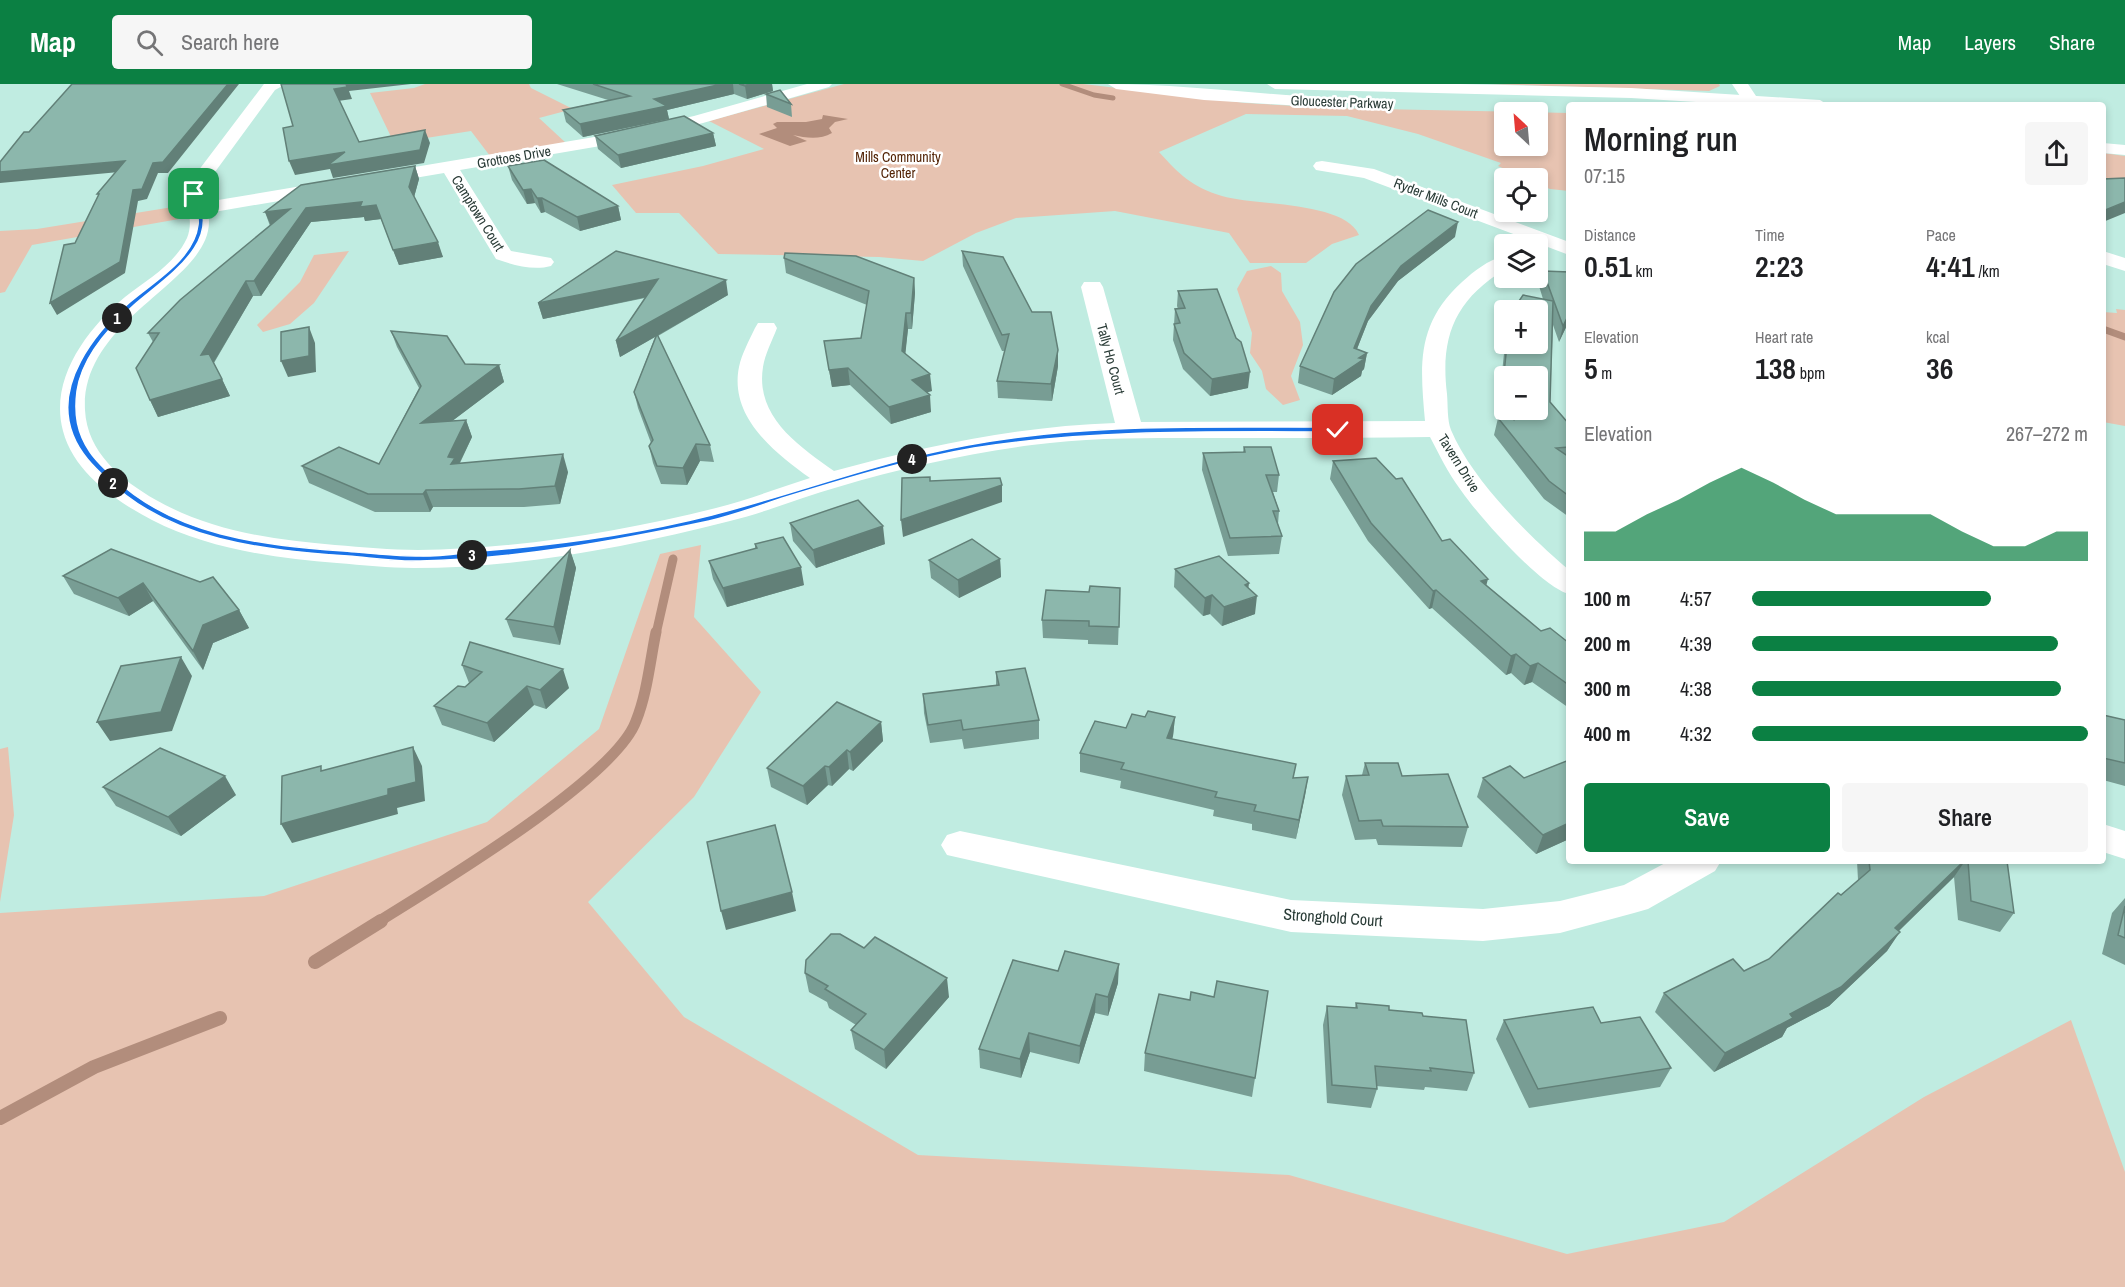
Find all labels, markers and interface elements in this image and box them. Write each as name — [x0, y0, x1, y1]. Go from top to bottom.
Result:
search box — [112, 15, 532, 69]
text: Map — [30, 23, 76, 61]
icon: search — [133, 26, 166, 59]
text: Search here — [181, 27, 279, 57]
text: Map — [1898, 28, 1931, 57]
text: Layers — [1964, 28, 2016, 57]
text: Share — [2049, 28, 2095, 57]
street label: Gloucester Parkway — [1290, 91, 1394, 113]
north arrow — [1494, 102, 1548, 156]
map controls — [1494, 102, 1548, 420]
text: Morning run — [1584, 117, 1738, 161]
button: share — [2025, 122, 2088, 185]
street label: Grottoes Drive — [476, 142, 552, 172]
park label: Mills Community Center — [855, 148, 941, 182]
text: 07:15 — [1584, 162, 1625, 189]
pin — [168, 168, 219, 219]
button: locate — [1494, 168, 1548, 222]
street label: Camptown Court — [448, 172, 508, 254]
street label: Ryder Mills Court — [1391, 174, 1481, 222]
icon: arrive — [177, 177, 210, 210]
text: Distance — [1584, 224, 1636, 246]
text: Time — [1755, 224, 1785, 246]
text: Pace — [1926, 224, 1956, 246]
button: layers — [1494, 234, 1548, 288]
text: 0.51 — [1584, 246, 1632, 286]
text: 2:23 — [1755, 246, 1804, 286]
text: 4:41 — [1926, 246, 1975, 286]
text: km — [1632, 260, 1653, 282]
text: /km — [1975, 260, 2000, 282]
button: + — [1494, 300, 1548, 354]
pin: 1 — [102, 303, 132, 333]
text: 1 — [113, 307, 121, 329]
street label: Tally Ho Court — [1093, 322, 1129, 396]
text: Elevation — [1584, 326, 1639, 348]
text: Heart rate — [1755, 326, 1813, 348]
text: kcal — [1926, 326, 1949, 348]
text: 5 — [1584, 348, 1598, 388]
text: 138 — [1755, 348, 1796, 388]
text: 36 — [1926, 348, 1953, 388]
text: m — [1598, 362, 1612, 384]
text: bpm — [1796, 362, 1825, 384]
button: − — [1494, 366, 1548, 420]
pin — [1312, 404, 1363, 455]
icon: check — [1321, 413, 1354, 446]
text: Elevation — [1584, 420, 1652, 447]
text: 267–272 m — [2006, 420, 2088, 447]
street label: Tavern Drive — [1434, 431, 1484, 495]
pin: 4 — [897, 444, 927, 474]
text: 4 — [908, 448, 916, 470]
pin: 2 — [98, 468, 128, 498]
text: 2 — [109, 472, 117, 494]
pin: 3 — [457, 540, 487, 570]
text: 3 — [468, 544, 476, 566]
text: 100 m — [1584, 585, 1631, 612]
text: 4:57 — [1680, 585, 1712, 612]
text: 200 m — [1584, 630, 1631, 657]
text: 4:39 — [1680, 630, 1712, 657]
text: 300 m — [1584, 675, 1631, 702]
text: 4:38 — [1680, 675, 1712, 702]
text: 400 m — [1584, 720, 1631, 747]
text: 4:32 — [1680, 720, 1712, 747]
button: Save — [1584, 783, 1830, 852]
button: Share — [1842, 783, 2088, 852]
street label: Stronghold Court — [1283, 903, 1384, 931]

